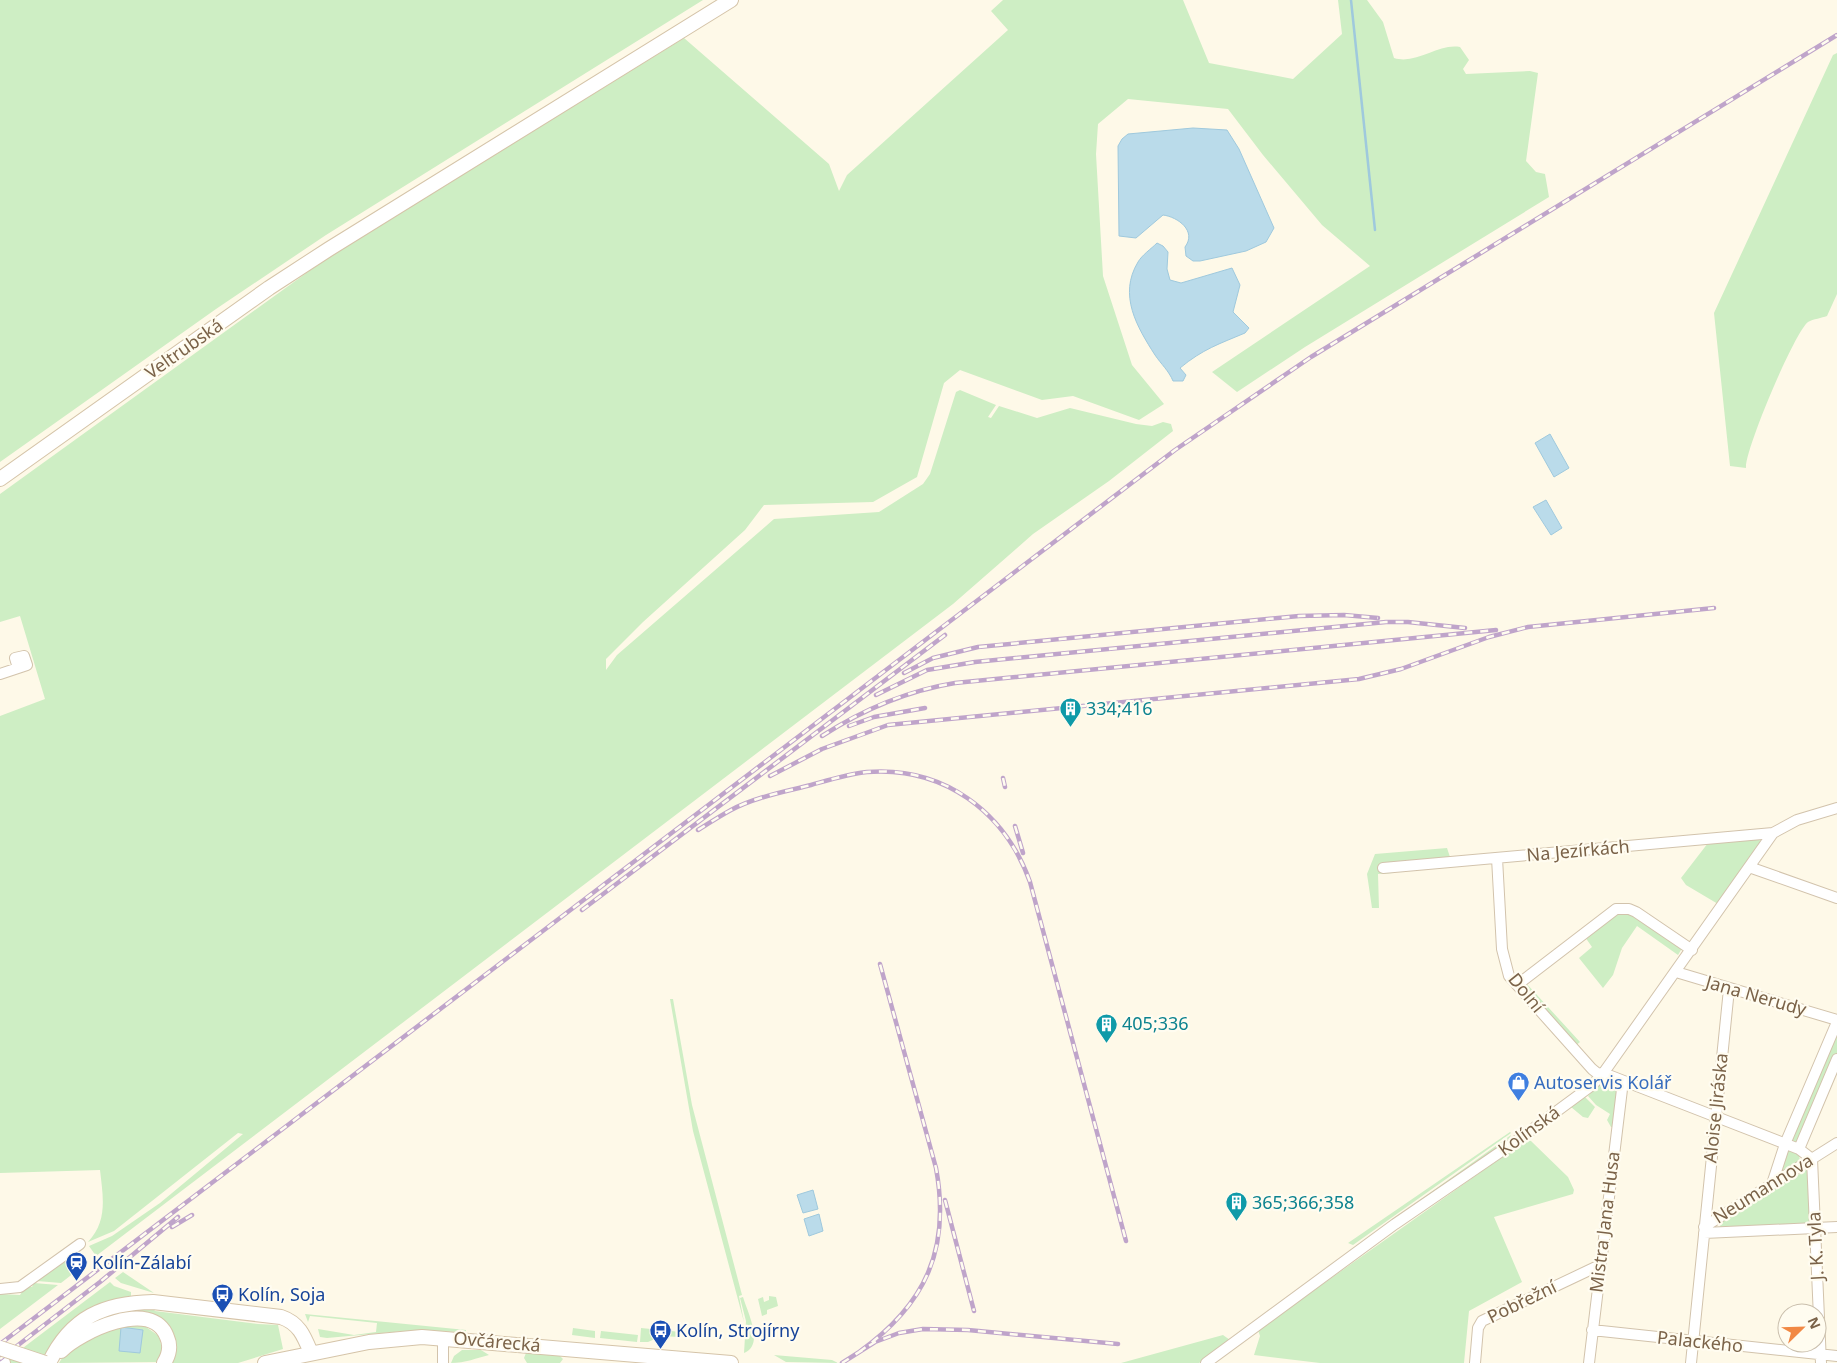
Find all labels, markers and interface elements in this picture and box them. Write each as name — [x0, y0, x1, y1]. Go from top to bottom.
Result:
street label: Veltrubská — [140, 313, 227, 384]
place label: 334;416 — [1086, 696, 1153, 720]
building icon: 334;416 — [1058, 697, 1082, 728]
street label: Na Jezírkách — [1525, 834, 1630, 866]
street label: Dolní — [1503, 968, 1550, 1017]
street label: Jana Nerudy — [1701, 969, 1810, 1021]
place label: 405;336 — [1122, 1011, 1189, 1035]
building icon: 405;336 — [1094, 1012, 1118, 1043]
street label: Aloise Jiráska — [1697, 1052, 1733, 1164]
place label: Autoservis Kolář — [1534, 1070, 1672, 1094]
shop icon: Autoservis Kolář — [1506, 1071, 1530, 1102]
street label: Kolínská — [1493, 1100, 1564, 1161]
street label: Neumannova — [1708, 1148, 1817, 1229]
street label: Mistra Jana Husa — [1583, 1150, 1625, 1294]
place label: 365;366;358 — [1252, 1190, 1354, 1214]
building icon: 365;366;358 — [1224, 1191, 1248, 1222]
street label: J. K. Tyla — [1801, 1211, 1829, 1283]
place label: Kolín-Zálabí — [92, 1250, 191, 1274]
station icon: Kolín-Zálabí — [64, 1251, 88, 1282]
street label: Pobřežní — [1483, 1274, 1560, 1328]
place label: Kolín, Soja — [238, 1282, 325, 1306]
bus stop icon: Kolín, Soja — [210, 1283, 234, 1314]
north arrow — [1777, 1303, 1827, 1353]
text: N — [1803, 1314, 1825, 1332]
place label: Kolín, Strojírny — [676, 1318, 800, 1342]
bus stop icon: Kolín, Strojírny — [648, 1319, 672, 1350]
street label: Ovčárecká — [452, 1325, 542, 1357]
street label: Palackého — [1656, 1325, 1744, 1357]

